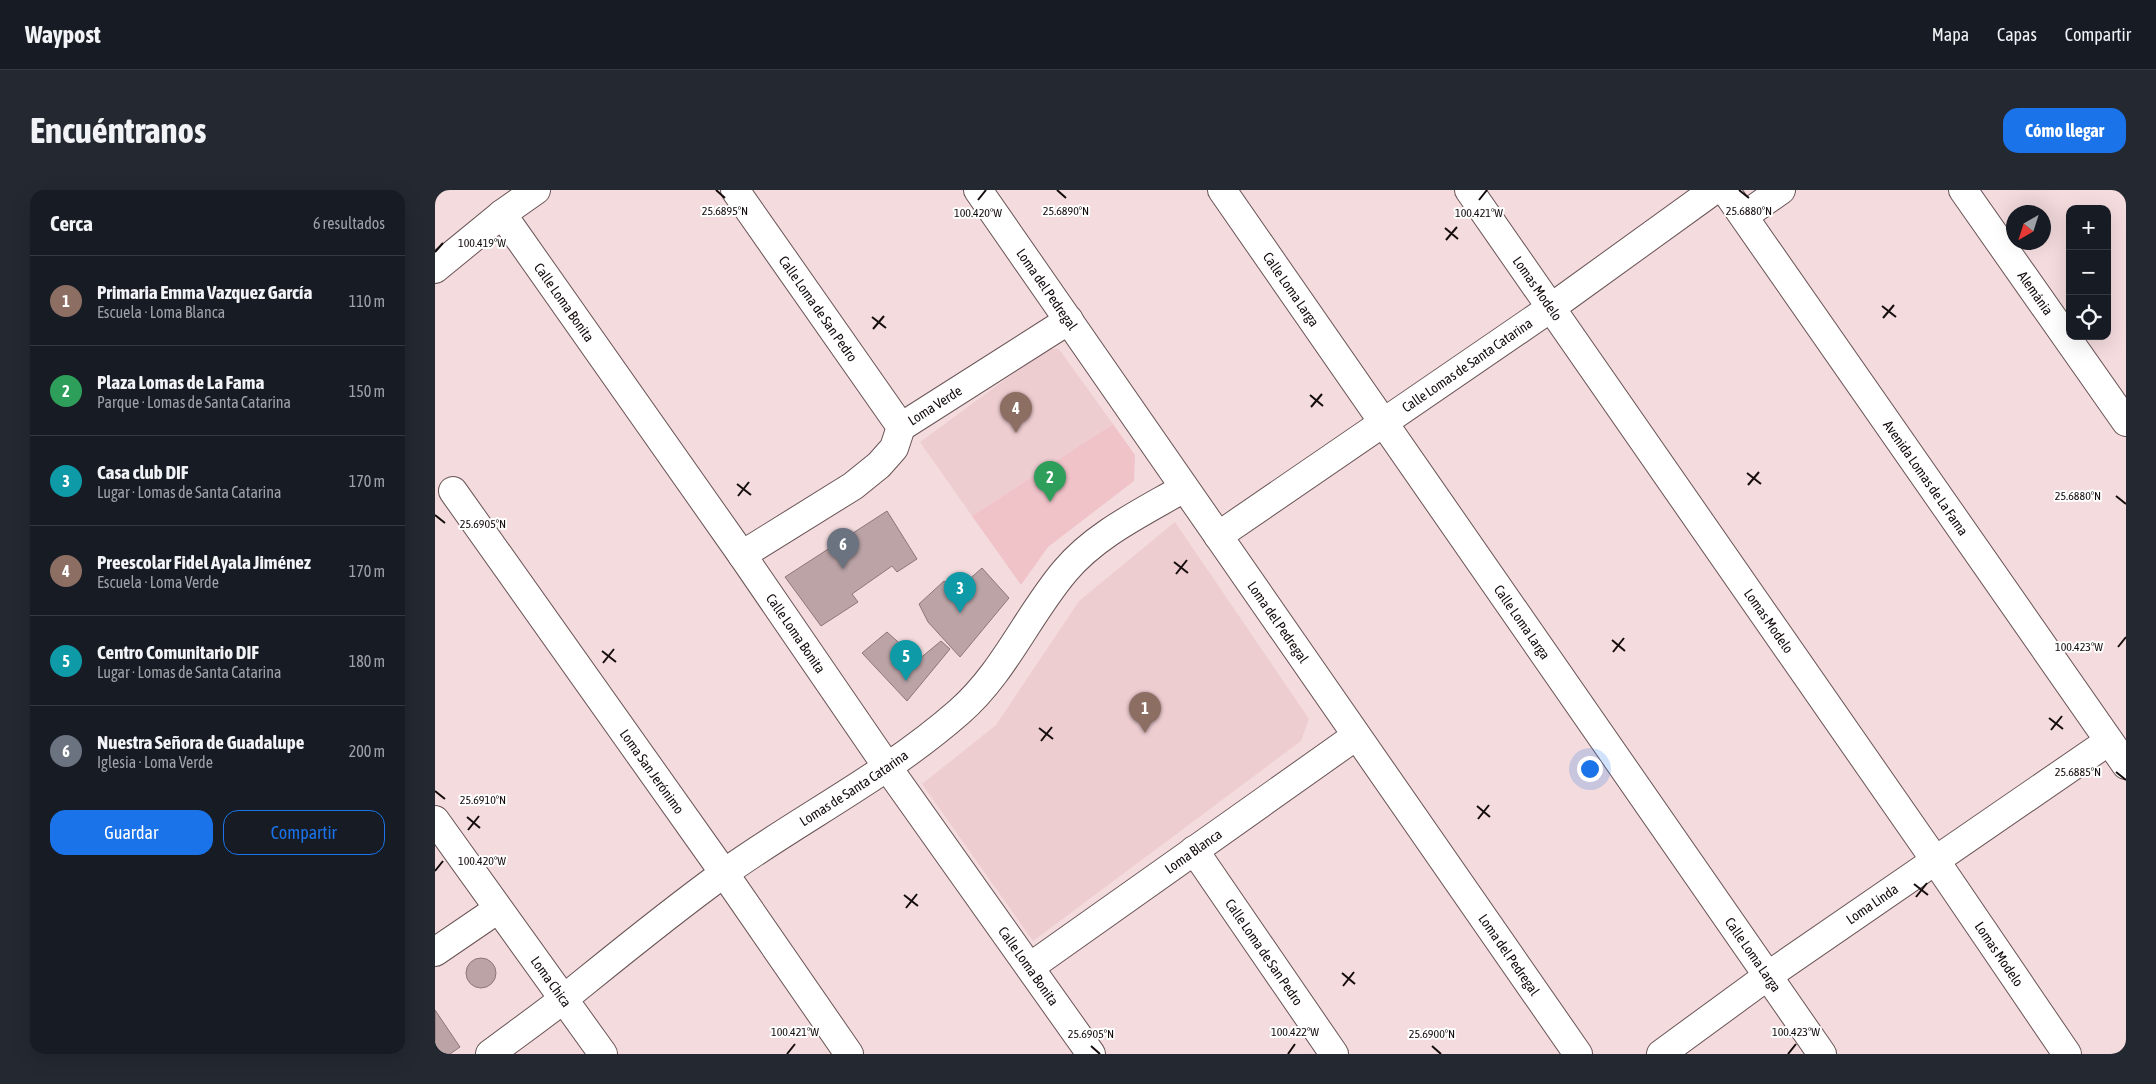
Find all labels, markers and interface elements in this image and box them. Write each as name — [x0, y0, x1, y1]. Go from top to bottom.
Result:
text: Waypost — [25, 21, 101, 48]
text: Mapa — [1932, 24, 1969, 45]
text: Capas — [1997, 24, 2037, 45]
text: Compartir — [2065, 24, 2131, 45]
button: Cómo llegar — [2003, 108, 2126, 153]
text: Encuéntranos — [30, 110, 206, 150]
text: 25.6895°N — [702, 204, 748, 218]
text: 25.6890°N — [1043, 204, 1089, 218]
text: 25.6880°N — [1726, 204, 1772, 218]
north arrow — [2006, 205, 2051, 250]
map controls — [2066, 205, 2111, 340]
button: + — [2066, 205, 2111, 250]
text: 100.420°W — [954, 206, 1002, 220]
text: 100.421°W — [1455, 206, 1503, 220]
text: Cerca — [50, 211, 93, 235]
text: 6 resultados — [313, 214, 385, 232]
text: 100.419°W — [458, 236, 506, 250]
street label: Loma del Pedregal — [1013, 246, 1081, 333]
street label: Calle Loma Larga — [1260, 249, 1322, 330]
button: − — [2066, 250, 2111, 295]
street label: Calle Loma de San Pedro — [776, 253, 861, 365]
street label: Lomas Modelo — [1510, 253, 1565, 324]
street label: Calle Loma Bonita — [531, 260, 597, 345]
street label: Alemánia — [2015, 268, 2056, 318]
text: Primaria Emma Vazquez García — [97, 281, 312, 303]
text: 1 — [62, 292, 70, 310]
text: 110 m — [349, 292, 385, 310]
button: locate — [2066, 295, 2111, 340]
text: Escuela · Loma Blanca — [97, 303, 225, 321]
street label: Calle Lomas de Santa Catarina — [1399, 315, 1535, 416]
text: Plaza Lomas de La Fama — [97, 371, 264, 393]
text: 2 — [62, 382, 70, 400]
text: 150 m — [349, 382, 385, 400]
street label: Loma Verde — [905, 382, 965, 428]
pin: 4 — [1000, 392, 1032, 433]
text: Parque · Lomas de Santa Catarina — [97, 393, 291, 411]
street label: Avenida Lomas de La Fama — [1880, 417, 1971, 539]
text: Casa club DIF — [97, 461, 189, 483]
pin: 2 — [1034, 461, 1066, 502]
text: 3 — [62, 472, 70, 490]
text: 170 m — [349, 472, 385, 490]
text: Lugar · Lomas de Santa Catarina — [97, 483, 281, 501]
text: 25.6880°N — [2055, 489, 2101, 503]
text: 25.6905°N — [460, 517, 506, 531]
pin: 6 — [827, 528, 859, 569]
text: Preescolar Fidel Ayala Jiménez — [97, 551, 311, 573]
text: 4 — [62, 562, 70, 580]
text: 170 m — [349, 562, 385, 580]
pin: 3 — [944, 572, 976, 613]
text: Escuela · Loma Verde — [97, 573, 219, 591]
street label: Loma del Pedregal — [1244, 578, 1312, 666]
street label: Calle Loma Larga — [1491, 582, 1553, 662]
street label: Lomas Modelo — [1741, 586, 1797, 656]
street label: Calle Loma Bonita — [763, 591, 829, 676]
pin: 5 — [890, 640, 922, 681]
text: 100.423°W — [2055, 640, 2103, 654]
text: Centro Comunitario DIF — [97, 641, 259, 663]
text: 5 — [62, 652, 70, 670]
text: 180 m — [349, 652, 385, 670]
text: Lugar · Lomas de Santa Catarina — [97, 663, 281, 681]
pin: 1 — [1129, 692, 1161, 733]
street label: Loma San Jerónimo — [617, 726, 687, 817]
text: Nuestra Señora de Guadalupe — [97, 731, 304, 753]
text: 6 — [62, 742, 70, 760]
text: 200 m — [349, 742, 385, 760]
street label: Lomas de Santa Catarina — [797, 747, 911, 829]
text: Iglesia · Loma Verde — [97, 753, 213, 771]
your location — [1577, 756, 1603, 782]
text: 25.6885°N — [2055, 765, 2101, 779]
text: 25.6910°N — [460, 793, 506, 807]
button: Guardar — [50, 810, 213, 855]
button: Compartir — [223, 810, 385, 855]
street label: Loma Blanca — [1162, 826, 1225, 877]
text: 100.420°W — [458, 854, 506, 868]
street label: Loma Linda — [1843, 881, 1901, 927]
street label: Calle Loma de San Pedro — [1222, 896, 1306, 1008]
street label: Loma del Pedregal — [1475, 911, 1543, 999]
street label: Calle Loma Larga — [1722, 914, 1784, 995]
street label: Lomas Modelo — [1971, 919, 2027, 990]
street label: Calle Loma Bonita — [995, 924, 1062, 1008]
street label: Loma Chica — [527, 953, 575, 1010]
text: 100.421°W — [771, 1025, 819, 1039]
text: 100.422°W — [1271, 1025, 1319, 1039]
text: 100.423°W — [1772, 1025, 1820, 1039]
text: 25.6905°N — [1068, 1027, 1114, 1041]
text: 25.6900°N — [1409, 1027, 1455, 1041]

